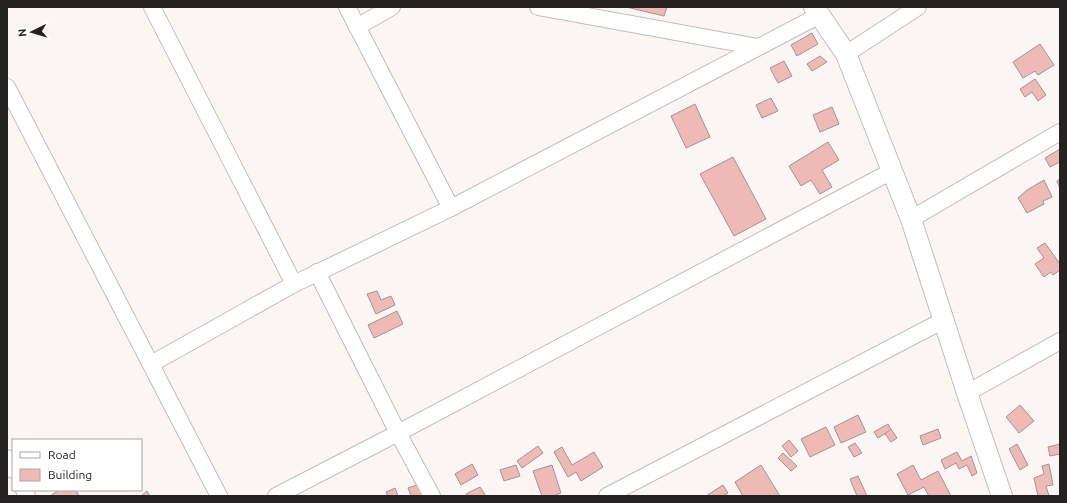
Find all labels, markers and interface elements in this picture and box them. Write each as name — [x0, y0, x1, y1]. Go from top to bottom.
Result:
north arrow — [12, 12, 52, 52]
text: N — [16, 28, 28, 37]
legend — [12, 439, 142, 491]
text: Road — [48, 448, 76, 461]
text: Building — [48, 468, 92, 481]

